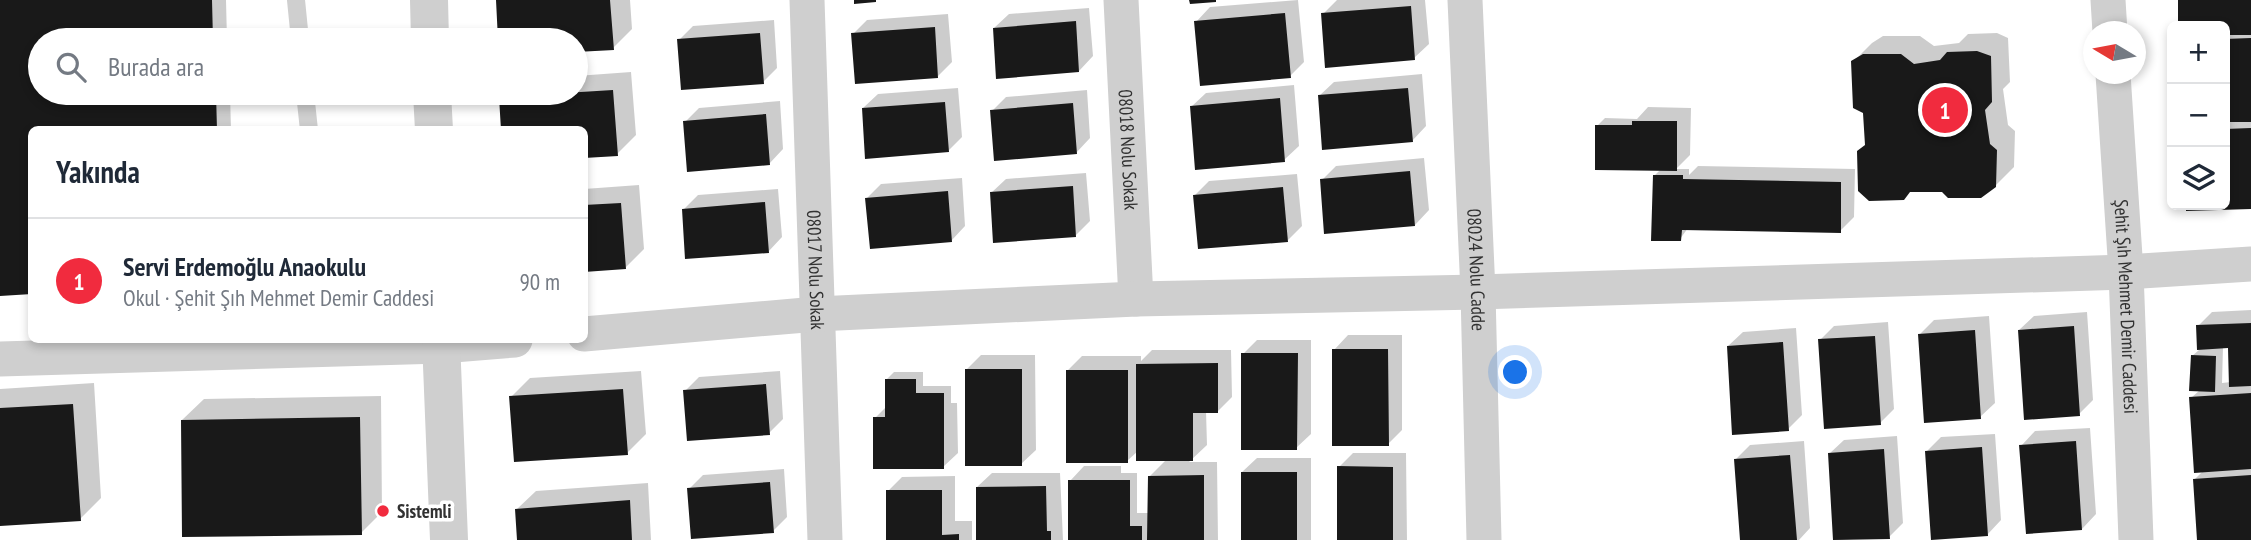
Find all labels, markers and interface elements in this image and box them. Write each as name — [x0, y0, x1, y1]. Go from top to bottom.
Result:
north arrow — [2083, 21, 2146, 84]
map controls — [2167, 21, 2230, 210]
button: + — [2167, 21, 2230, 84]
search box — [28, 28, 588, 105]
icon: search — [52, 48, 90, 86]
text: Burada ara — [108, 50, 204, 83]
pin: 1 — [1922, 84, 1968, 136]
button: − — [2167, 84, 2230, 147]
street label: 08018 Nolu Sokak — [1114, 89, 1144, 211]
button: layers — [2167, 147, 2230, 210]
text: Yakında — [56, 152, 140, 191]
street label: Şehit Şıh Mehmet Demir Caddesi — [2109, 199, 2143, 414]
street label: 08024 Nolu Cadde — [1462, 208, 1491, 331]
street label: 08017 Nolu Sokak — [802, 210, 830, 331]
text: Servi Erdemoğlu Anaokulu — [123, 250, 366, 283]
text: 1 — [74, 267, 85, 296]
text: 90 m — [519, 267, 560, 296]
text: Okul · Şehit Şıh Mehmet Demir Caddesi — [123, 283, 434, 312]
your location — [1498, 355, 1532, 389]
place label: Sistemli — [397, 499, 451, 523]
marker: Sistemli — [375, 503, 391, 519]

